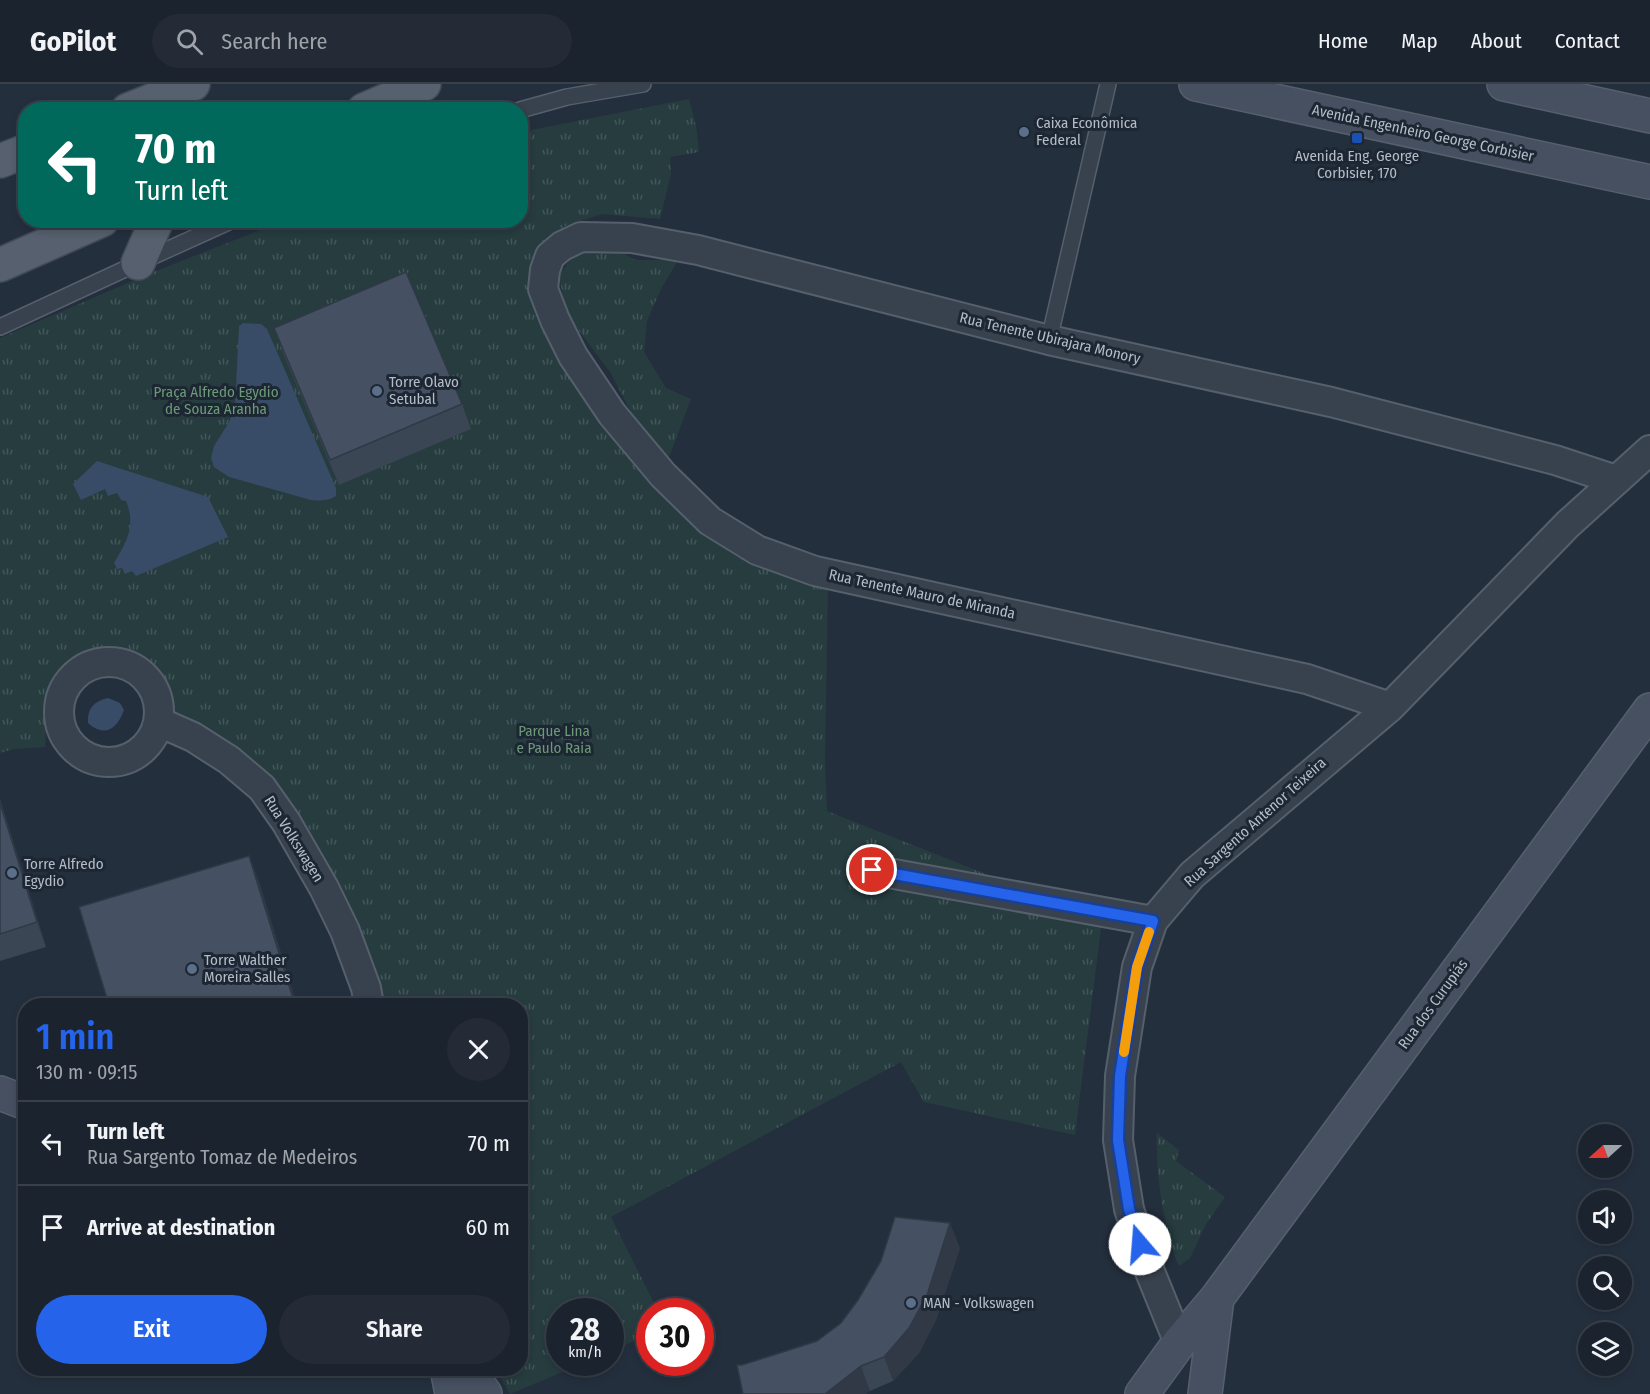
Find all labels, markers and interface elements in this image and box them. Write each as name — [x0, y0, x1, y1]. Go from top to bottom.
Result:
search box — [152, 14, 572, 68]
text: GoPilot — [30, 25, 116, 58]
icon: search — [173, 25, 206, 58]
text: Search here — [221, 28, 327, 55]
text: Home — [1318, 28, 1368, 54]
text: Map — [1401, 28, 1438, 54]
text: About — [1471, 28, 1522, 54]
text: Contact — [1555, 28, 1620, 54]
street label: Avenida Engenheiro George Corbisier — [1310, 101, 1536, 166]
place label: Caixa Econômica Federal — [1036, 114, 1137, 149]
text: 70 m — [135, 124, 216, 174]
marker: Caixa Econômica Federal — [1017, 125, 1031, 139]
icon: left — [36, 126, 114, 204]
marker: Avenida Eng. George Corbisier, 170 — [1350, 131, 1364, 145]
place label: Avenida Eng. George Corbisier, 170 — [1295, 147, 1419, 182]
text: Turn left — [135, 175, 228, 207]
street label: Rua Tenente Ubirajara Monory — [958, 308, 1142, 368]
place label: Torre Olavo Setubal — [389, 373, 459, 408]
park label: Praça Alfredo Egydio de Souza Aranha — [153, 383, 279, 418]
marker: Torre Olavo Setubal — [370, 384, 384, 398]
street label: Rua Tenente Mauro de Miranda — [827, 565, 1017, 623]
park label: Parque Lina e Paulo Raia — [516, 722, 592, 757]
street label: Rua Sargento Antenor Teixeira — [1180, 754, 1330, 890]
street label: Rua Volkswagen — [260, 793, 328, 885]
pin — [846, 844, 897, 895]
icon: arrive — [855, 853, 888, 886]
place label: Torre Alfredo Egydio — [24, 855, 104, 890]
marker: Torre Alfredo Egydio — [5, 866, 19, 880]
place label: Torre Walther Moreira Salles — [204, 951, 291, 986]
street label: Rua dos Curupiás — [1394, 956, 1472, 1052]
marker: Torre Walther Moreira Salles — [185, 962, 199, 976]
text: 1 min — [36, 1015, 114, 1059]
button: close — [447, 1018, 510, 1081]
text: 130 m · 09:15 — [36, 1060, 137, 1084]
text: Turn left — [87, 1118, 165, 1145]
north arrow — [1578, 1124, 1632, 1178]
map controls — [1578, 1124, 1632, 1376]
icon: left — [36, 1127, 69, 1160]
text: 70 m — [468, 1130, 510, 1157]
text: Rua Sargento Tomaz de Medeiros — [87, 1145, 357, 1169]
button: sound — [1578, 1190, 1632, 1244]
icon: arrive — [36, 1211, 69, 1244]
position arrow — [1108, 1212, 1172, 1276]
text: Arrive at destination — [87, 1214, 275, 1241]
text: 60 m — [466, 1214, 510, 1241]
button: search — [1578, 1256, 1632, 1310]
place label: MAN - Volkswagen — [923, 1294, 1035, 1312]
button: Exit — [36, 1295, 267, 1364]
button: Share — [279, 1295, 510, 1364]
marker: MAN - Volkswagen — [904, 1296, 918, 1310]
speed limit sign: 30 — [636, 1298, 714, 1376]
text: 28 — [570, 1312, 600, 1348]
button: layers — [1578, 1322, 1632, 1376]
text: km/h — [568, 1343, 602, 1361]

